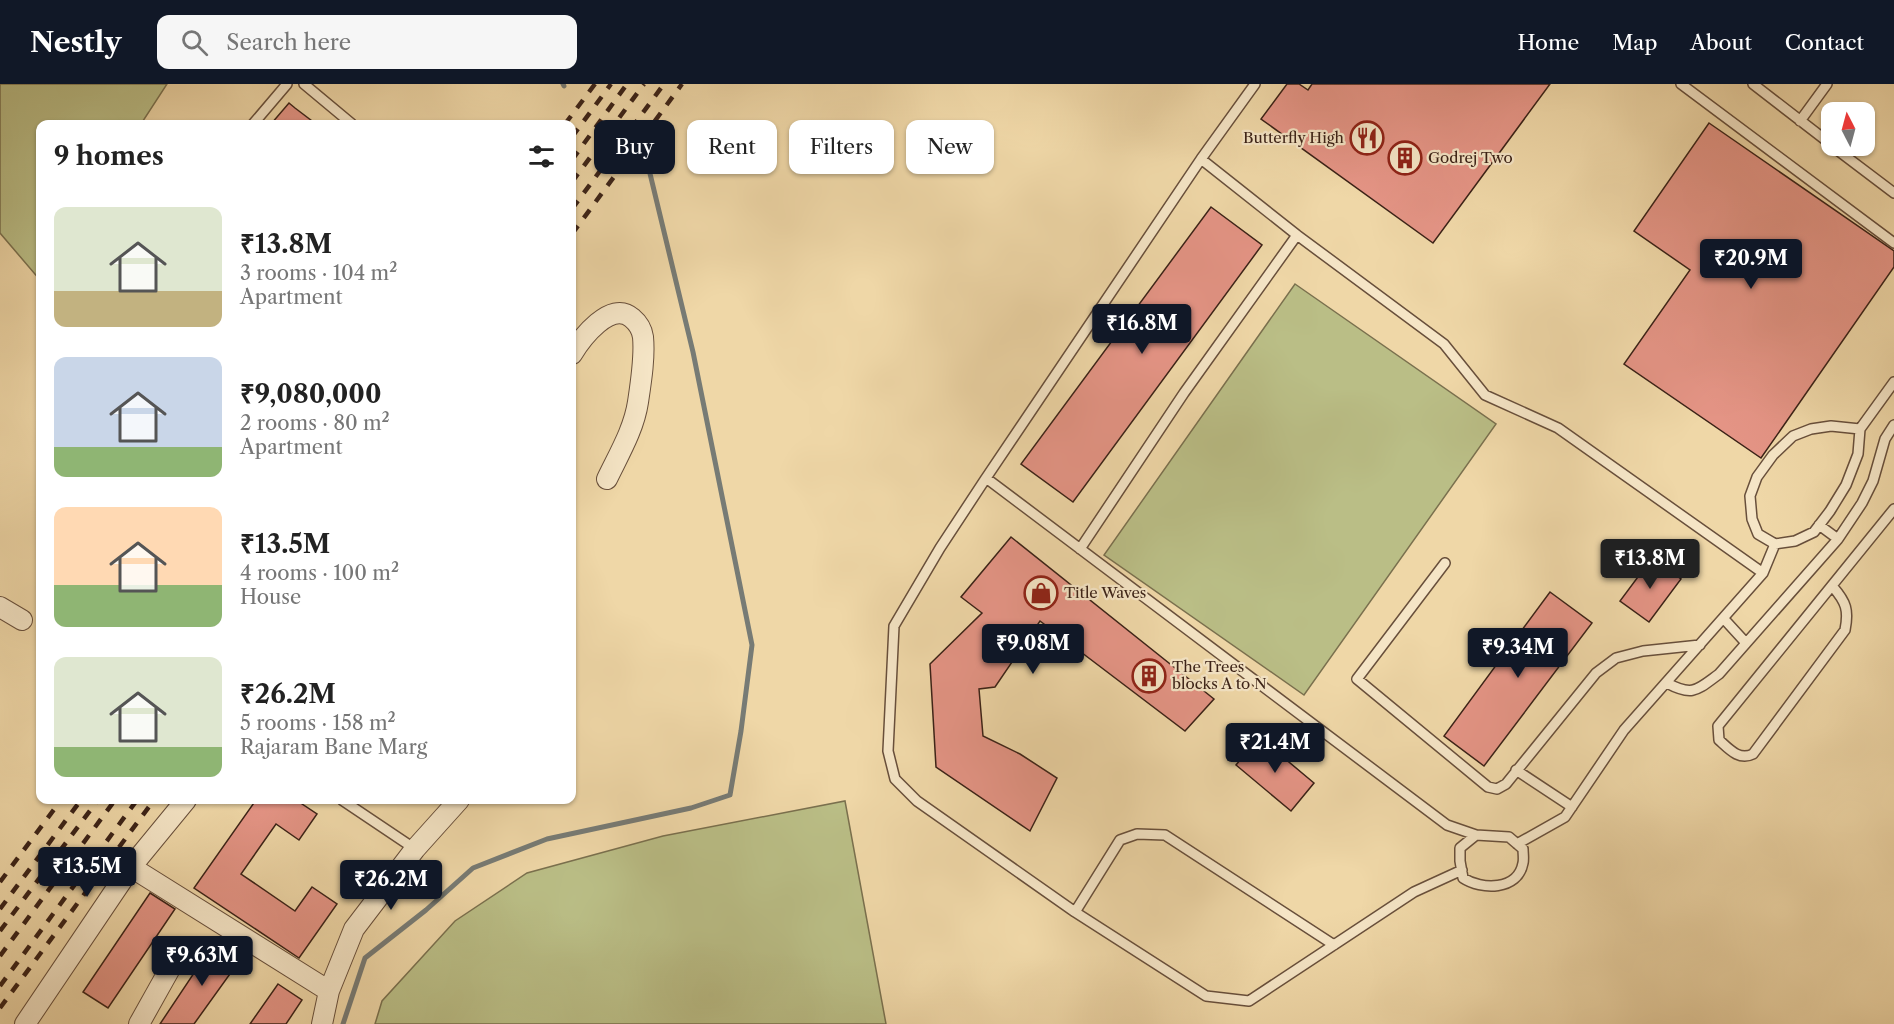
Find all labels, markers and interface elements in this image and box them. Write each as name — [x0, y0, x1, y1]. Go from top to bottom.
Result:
search box — [157, 15, 577, 69]
text: Nestly — [30, 25, 121, 59]
icon: search — [178, 26, 211, 59]
text: Search here — [226, 29, 351, 56]
text: Home — [1518, 30, 1579, 55]
text: Map — [1612, 30, 1657, 55]
text: About — [1690, 30, 1752, 55]
text: Contact — [1785, 30, 1864, 55]
north arrow — [1821, 102, 1875, 156]
map controls — [1821, 102, 1875, 156]
chip: Buy — [594, 120, 675, 174]
chip: Rent — [687, 120, 777, 174]
chip: Filters — [789, 120, 894, 174]
chip: New — [906, 120, 994, 174]
restaurant icon: Butterfly High — [1349, 120, 1385, 156]
place label: Butterfly High — [1243, 128, 1345, 147]
text: 9 homes — [54, 140, 164, 172]
icon: filters — [525, 140, 558, 173]
building icon: Godrej Two — [1387, 140, 1423, 176]
place label: Godrej Two — [1428, 148, 1513, 167]
text: ₹13.8M — [240, 228, 332, 260]
icon: home — [102, 231, 174, 303]
pin: ₹20.9M — [1702, 239, 1800, 290]
text: ₹20.9M — [1714, 246, 1788, 270]
text: 3 rooms · 104 m² — [240, 261, 397, 285]
text: Apartment — [240, 285, 343, 309]
pin: ₹16.8M — [1093, 304, 1191, 355]
text: ₹16.8M — [1106, 311, 1178, 335]
text: ₹9,080,000 — [240, 378, 381, 410]
icon: home — [102, 381, 174, 453]
text: 2 rooms · 80 m² — [240, 411, 390, 435]
text: Apartment — [240, 435, 343, 459]
text: ₹13.5M — [240, 528, 330, 560]
icon: home — [102, 531, 174, 603]
pin: ₹13.8M — [1601, 539, 1699, 590]
text: ₹13.8M — [1615, 546, 1685, 570]
text: 4 rooms · 100 m² — [240, 561, 399, 585]
shop icon: Title Waves — [1023, 575, 1059, 611]
place label: Title Waves — [1064, 583, 1146, 602]
text: House — [240, 585, 301, 609]
pin: ₹9.08M — [984, 624, 1082, 675]
pin: ₹9.34M — [1469, 628, 1567, 679]
text: ₹9.08M — [996, 631, 1070, 655]
text: ₹9.34M — [1482, 635, 1554, 659]
place label: The Trees blocks A to N — [1172, 657, 1267, 693]
building icon: The Trees blocks A to N — [1131, 658, 1167, 694]
text: ₹26.2M — [240, 678, 336, 710]
icon: home — [102, 681, 174, 753]
text: 5 rooms · 158 m² — [240, 711, 396, 735]
pin: ₹21.4M — [1226, 723, 1324, 774]
text: ₹21.4M — [1240, 730, 1310, 754]
text: Rajaram Bane Marg — [240, 735, 427, 759]
pin: ₹13.5M — [38, 847, 136, 898]
text: ₹13.5M — [52, 854, 122, 878]
pin: ₹26.2M — [342, 860, 440, 911]
text: ₹26.2M — [354, 867, 428, 891]
pin: ₹9.63M — [153, 936, 251, 987]
text: ₹9.63M — [166, 943, 238, 967]

